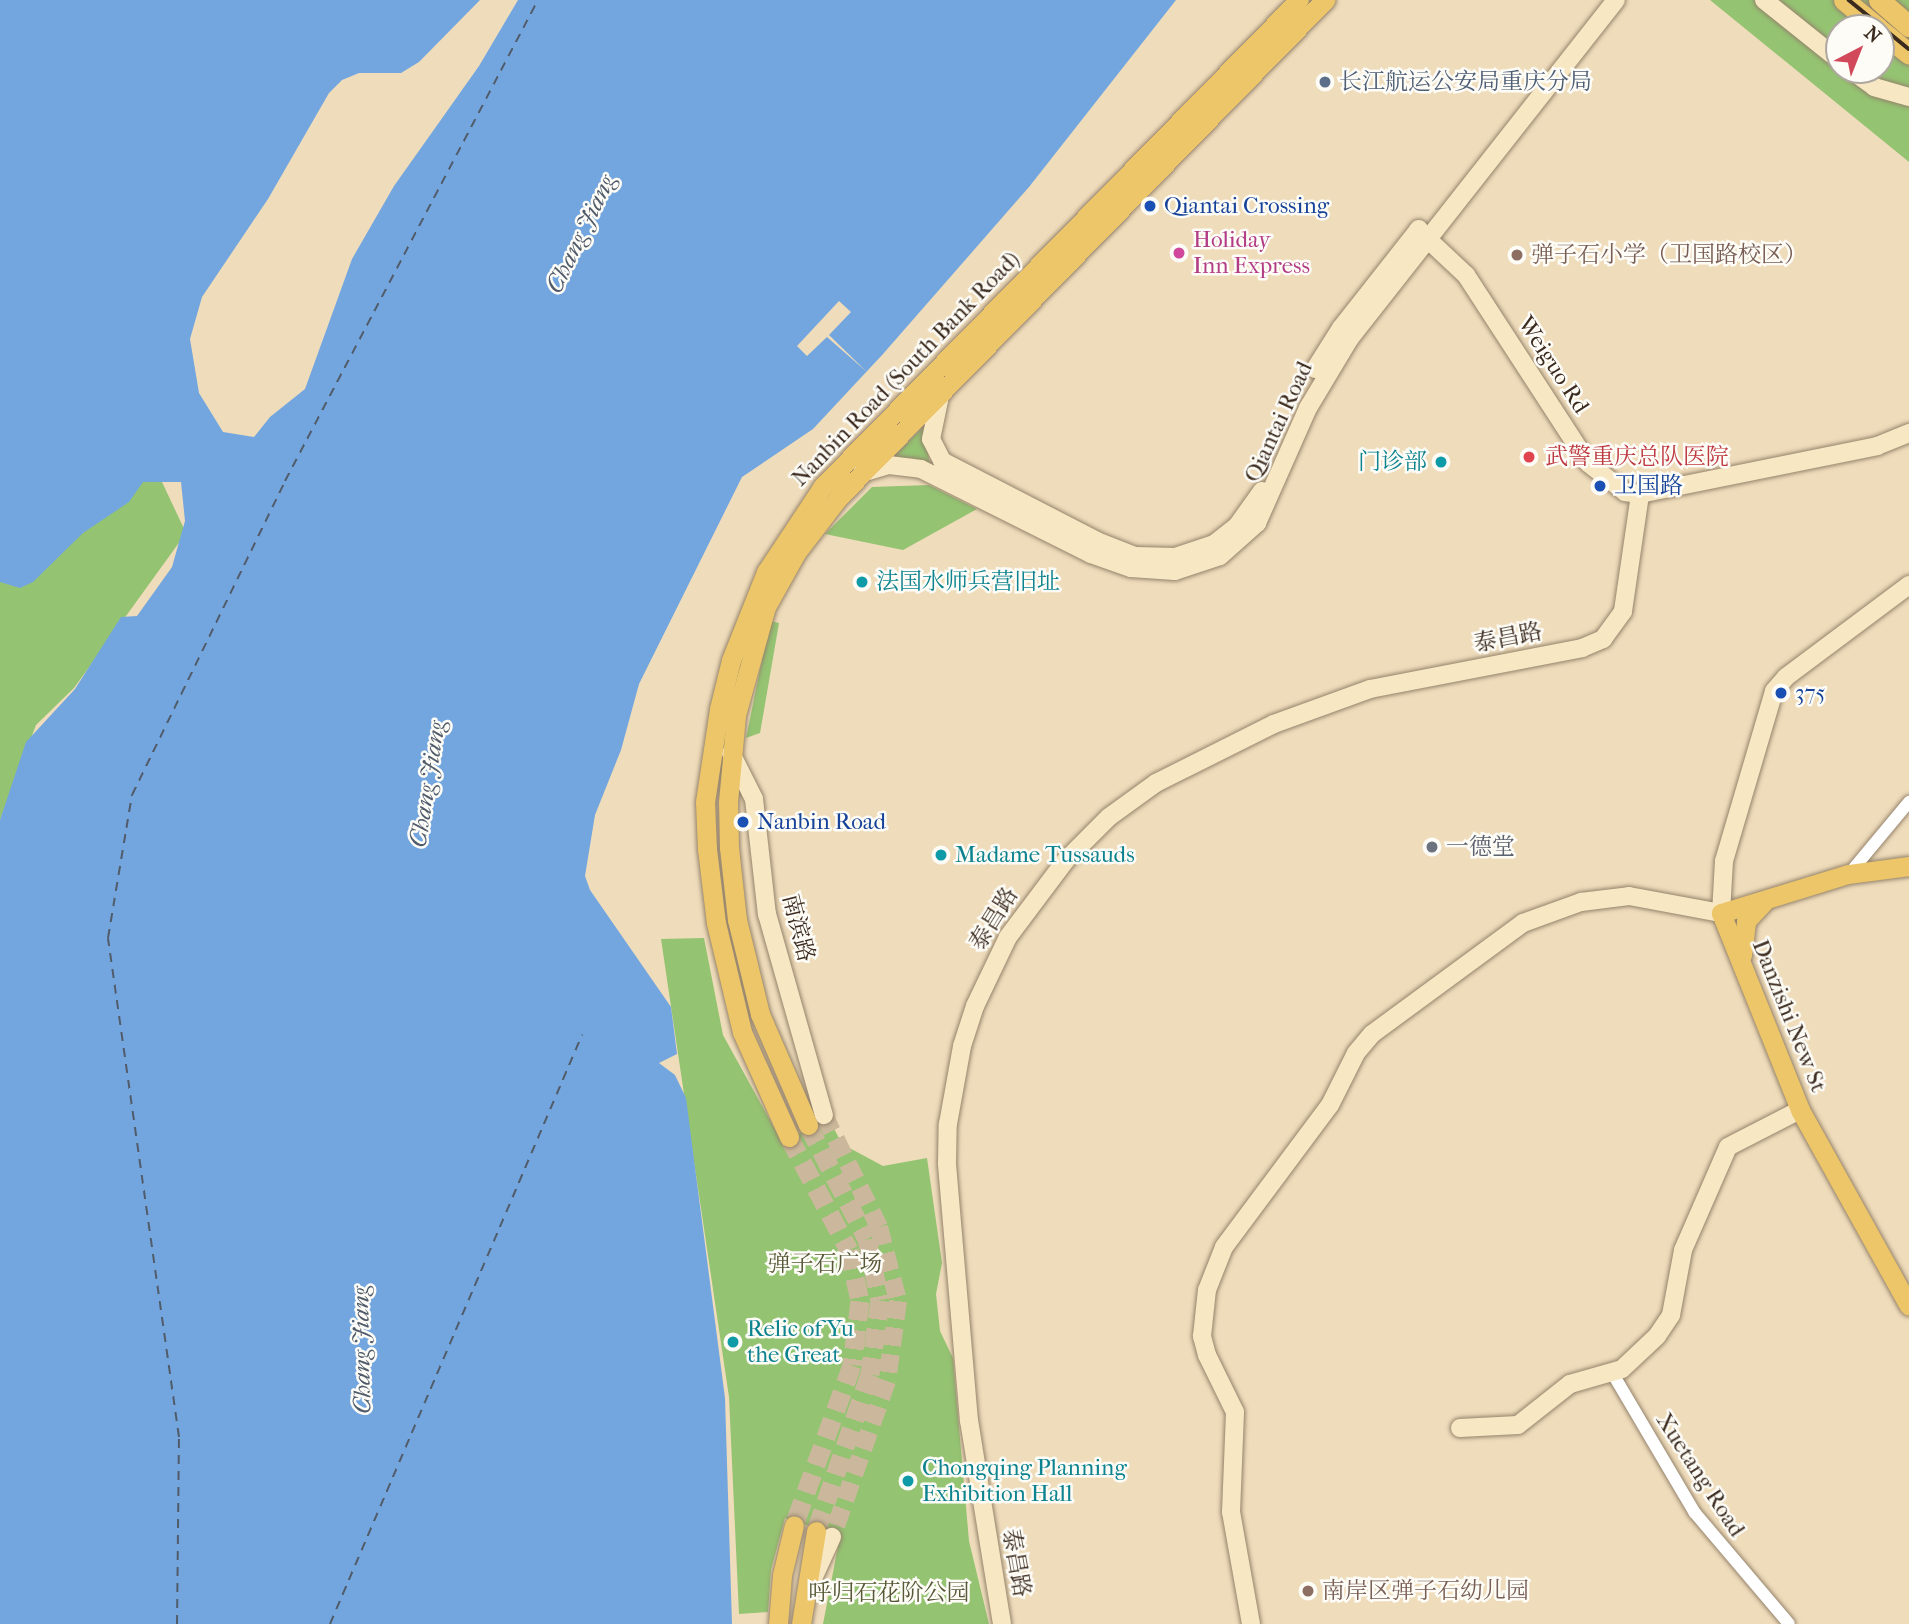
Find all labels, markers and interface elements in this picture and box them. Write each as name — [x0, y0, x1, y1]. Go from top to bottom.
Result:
north arrow — [1825, 14, 1895, 84]
text: N — [1860, 22, 1885, 48]
place label: 长江航运公安局重庆分局 — [1339, 68, 1592, 96]
marker: 长江航运公安局重庆分局 — [1317, 74, 1333, 90]
water label: Chang Jiang — [540, 170, 622, 298]
place label: Qiantai Crossing — [1164, 192, 1329, 220]
marker: Qiantai Crossing — [1142, 198, 1158, 214]
place label: Holiday Inn Express — [1193, 226, 1310, 280]
place label: 弹子石小学（卫国路校区） — [1531, 241, 1807, 269]
marker: Holiday Inn Express — [1171, 245, 1187, 261]
street label: Nanbin Road (South Bank Road) — [786, 246, 1026, 492]
marker: 弹子石小学（卫国路校区） — [1509, 247, 1525, 263]
street label: Weiguo Rd — [1511, 311, 1595, 419]
street label: Qiantai Road — [1239, 357, 1319, 487]
place label: 武警重庆总队医院 — [1545, 443, 1729, 471]
marker: 武警重庆总队医院 — [1519, 447, 1539, 467]
place label: 门诊部 — [1358, 448, 1427, 476]
marker: 门诊部 — [1433, 454, 1449, 470]
place label: 卫国路 — [1614, 472, 1683, 500]
marker: 卫国路 — [1592, 478, 1608, 494]
place label: 法国水师兵营旧址 — [876, 568, 1060, 596]
marker: 法国水师兵营旧址 — [854, 574, 870, 590]
street label: 泰昌路 — [1472, 618, 1544, 658]
place label: 375 — [1795, 679, 1825, 707]
marker: 375 — [1773, 685, 1789, 701]
water label: Chang Jiang — [404, 719, 452, 849]
place label: Nanbin Road — [757, 808, 886, 836]
marker: Nanbin Road — [735, 814, 751, 830]
place label: 一德堂 — [1446, 833, 1515, 861]
marker: 一德堂 — [1424, 839, 1440, 855]
place label: Madame Tussauds — [955, 841, 1135, 869]
marker: Madame Tussauds — [933, 847, 949, 863]
street label: 泰昌路 — [964, 882, 1024, 956]
street label: 南滨路 — [776, 891, 820, 965]
street label: Danzishi New St — [1746, 936, 1832, 1096]
park label: 弹子石广场 — [768, 1250, 882, 1278]
water label: Chang Jiang — [346, 1286, 378, 1414]
place label: Relic of Yu the Great — [747, 1315, 854, 1369]
marker: Relic of Yu the Great — [725, 1334, 741, 1350]
street label: Xuetang Road — [1650, 1408, 1750, 1542]
place label: Chongqing Planning Exhibition Hall — [922, 1454, 1127, 1508]
marker: Chongqing Planning Exhibition Hall — [900, 1473, 916, 1489]
street label: 泰昌路 — [996, 1527, 1036, 1599]
place label: 南岸区弹子石幼儿园 — [1322, 1577, 1529, 1605]
park label: 呼归石花阶公园 — [809, 1579, 969, 1607]
marker: 南岸区弹子石幼儿园 — [1300, 1583, 1316, 1599]

